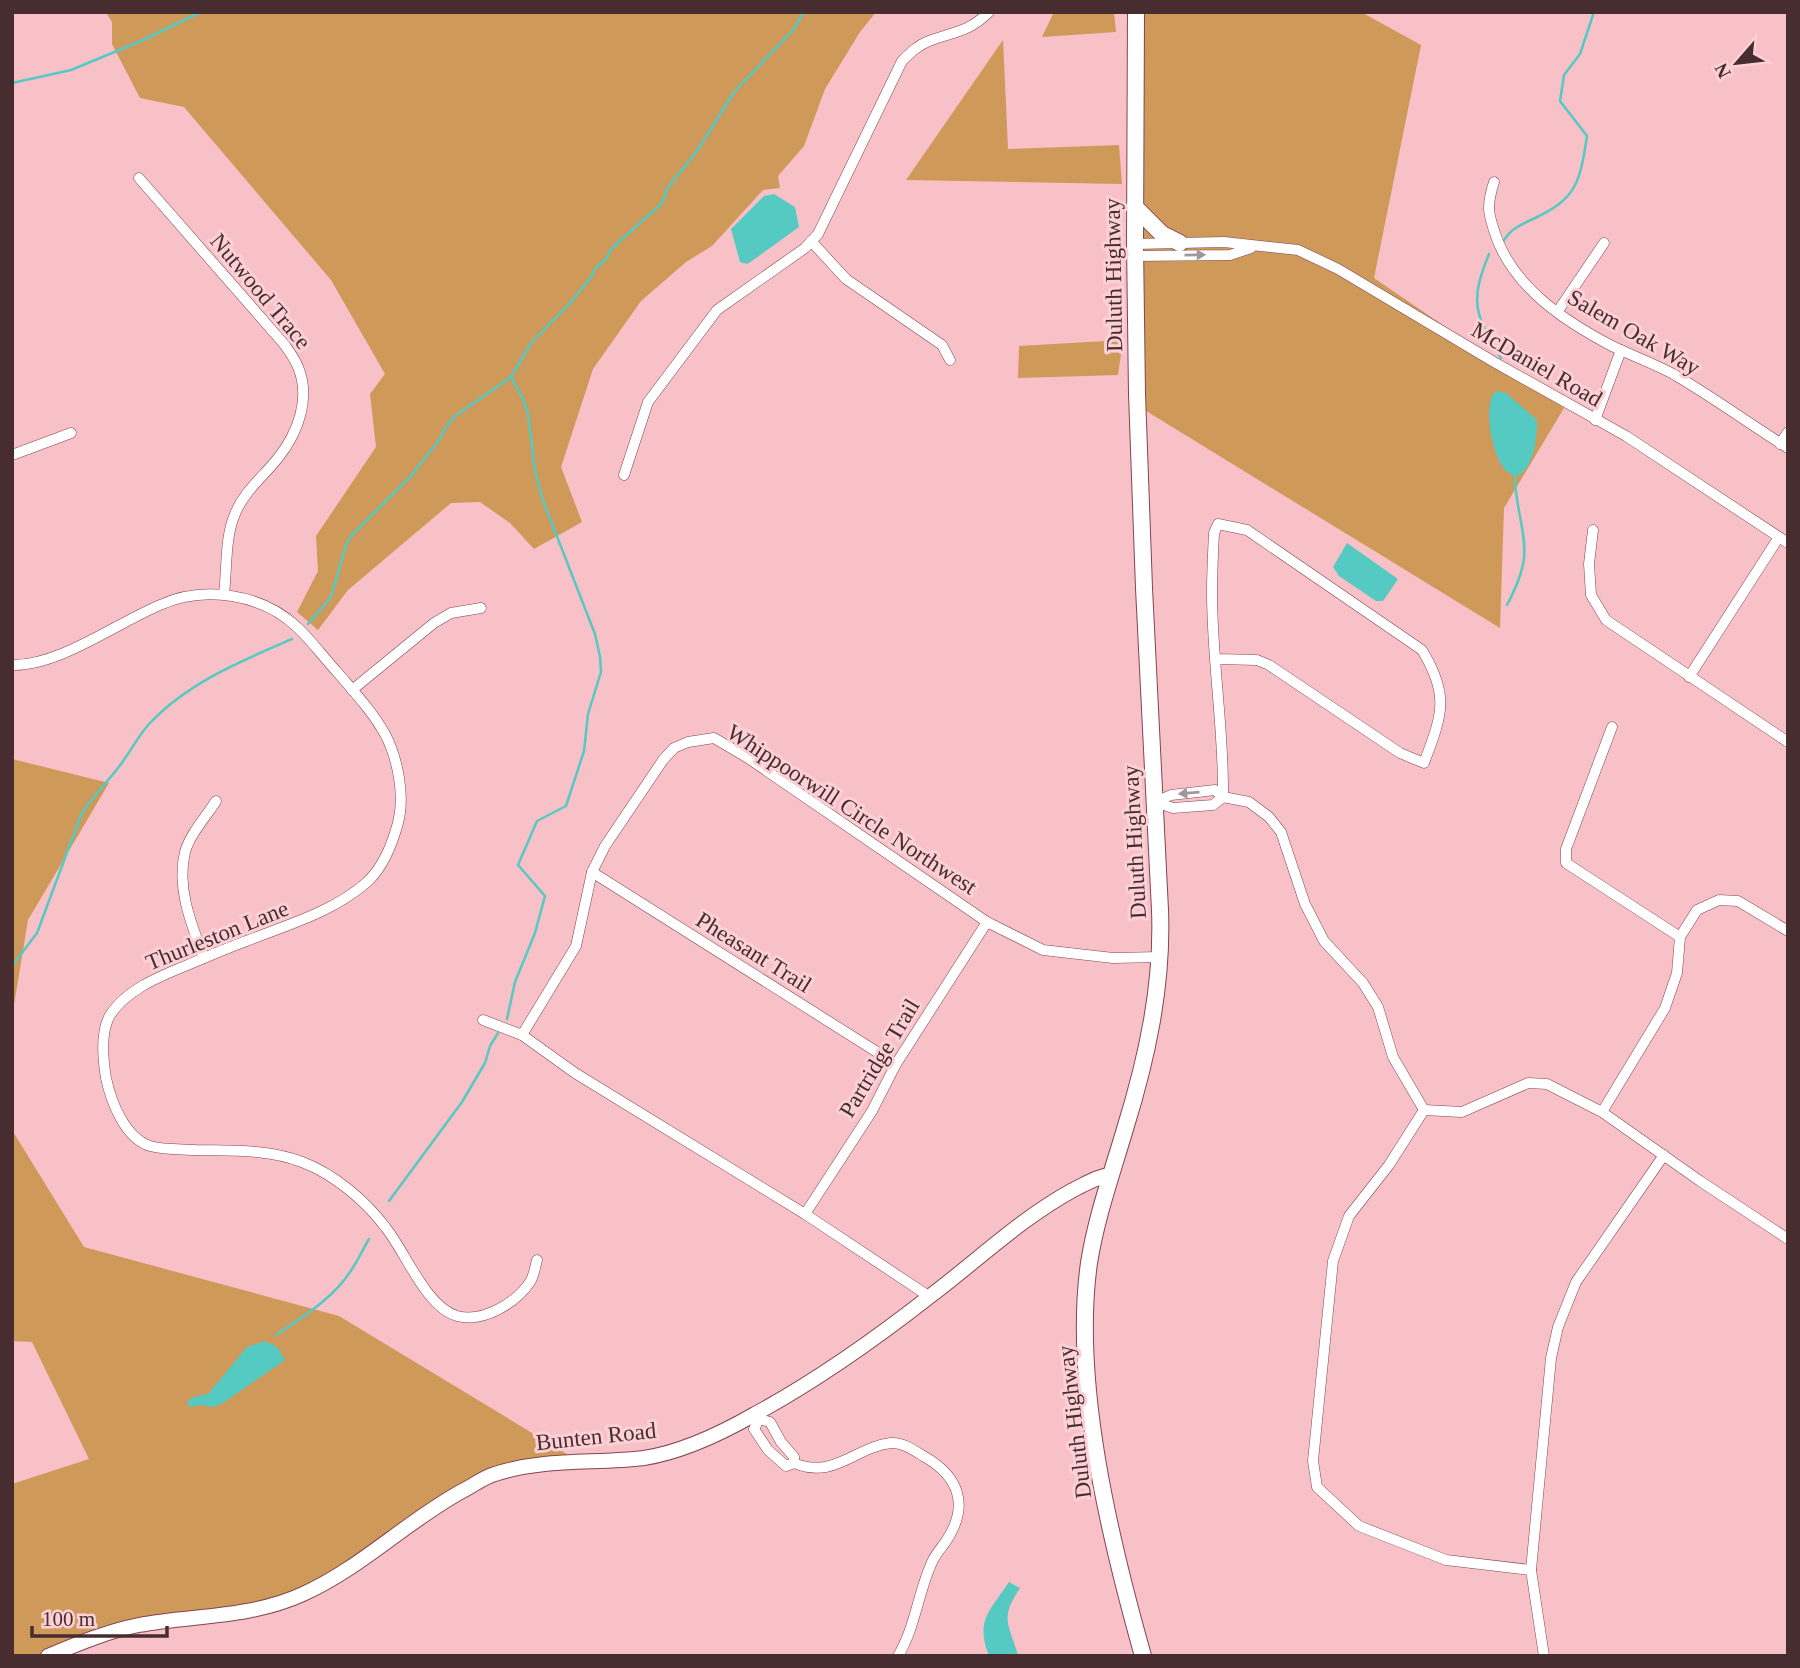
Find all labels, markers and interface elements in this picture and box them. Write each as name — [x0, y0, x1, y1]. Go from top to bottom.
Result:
north arrow — [1702, 28, 1772, 98]
text: N — [1710, 60, 1735, 82]
street label: Duluth Highway — [1100, 197, 1127, 352]
street label: Nutwood Trace — [205, 229, 316, 354]
one-way arrow — [1184, 249, 1206, 261]
street label: Salem Oak Way — [1563, 284, 1705, 381]
street label: McDaniel Road — [1467, 317, 1607, 412]
street label: Whippoorwill Circle Northwest — [722, 719, 982, 900]
street label: Duluth Highway — [1118, 764, 1151, 920]
one-way arrow — [1178, 788, 1200, 799]
street label: Thurleston Lane — [142, 896, 292, 975]
street label: Pheasant Trail — [692, 907, 816, 998]
street label: Partridge Trail — [834, 995, 925, 1122]
street label: Duluth Highway — [1053, 1344, 1096, 1500]
street label: Bunten Road — [535, 1418, 658, 1455]
scale bar — [32, 1594, 166, 1638]
text: 100 m — [42, 1607, 95, 1631]

